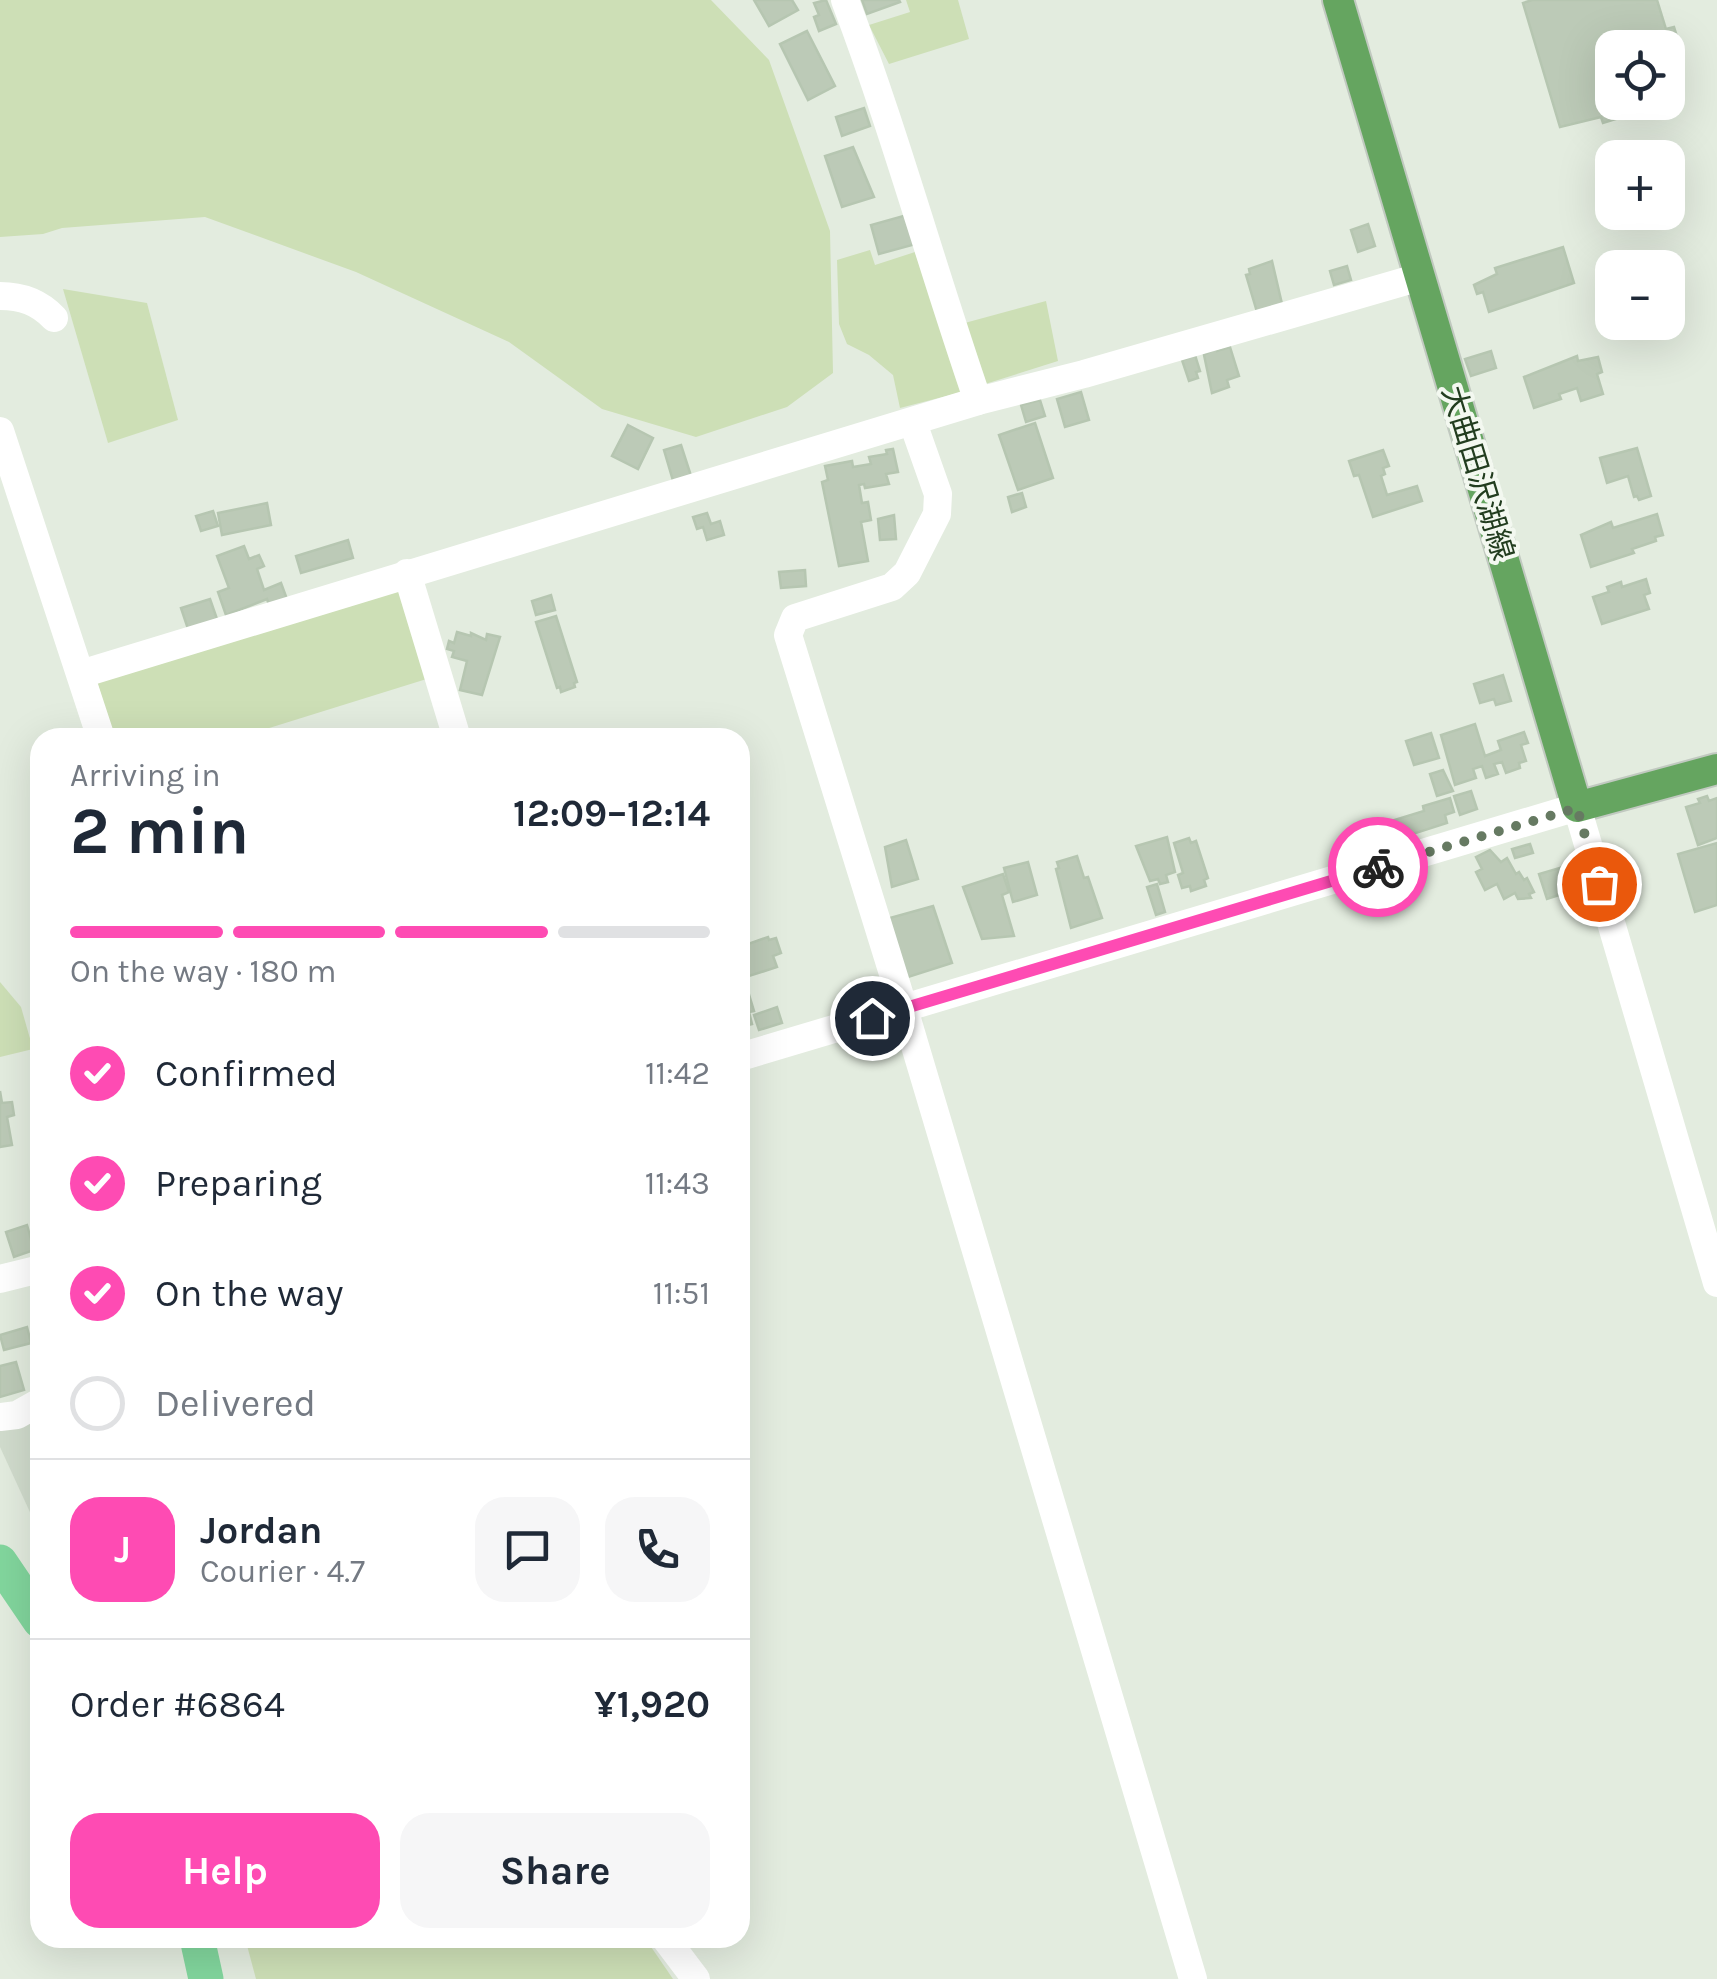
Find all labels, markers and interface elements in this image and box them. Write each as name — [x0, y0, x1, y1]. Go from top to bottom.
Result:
map controls — [1595, 30, 1685, 340]
button: locate — [1595, 30, 1685, 120]
button: + — [1595, 140, 1685, 230]
button: − — [1595, 250, 1685, 340]
street label: 大曲田沢湖線 — [1434, 382, 1522, 564]
text: Arriving in — [70, 757, 221, 794]
text: 12:09–12:14 — [513, 791, 710, 836]
text: 2 min — [70, 793, 249, 869]
courier — [1328, 817, 1428, 917]
icon: bike — [1351, 840, 1406, 895]
pin — [1557, 842, 1642, 927]
icon: bag — [1572, 857, 1627, 912]
text: On the way · 180 m — [70, 953, 336, 990]
pin — [830, 976, 915, 1061]
icon: home — [845, 991, 900, 1046]
icon: check — [70, 1046, 125, 1101]
text: Confirmed — [155, 1051, 338, 1096]
text: 11:42 — [645, 1055, 710, 1092]
icon: check — [70, 1156, 125, 1211]
text: Preparing — [155, 1161, 322, 1206]
text: 11:43 — [645, 1165, 710, 1202]
icon: check — [70, 1266, 125, 1321]
text: On the way — [155, 1271, 343, 1316]
text: 11:51 — [653, 1275, 710, 1312]
text: Delivered — [155, 1381, 316, 1426]
button: chat — [475, 1497, 580, 1602]
button: phone — [605, 1497, 710, 1602]
text: Jordan — [200, 1508, 323, 1553]
text: J — [114, 1527, 131, 1572]
text: Courier · 4.7 — [200, 1553, 365, 1590]
text: Order #6864 — [70, 1682, 285, 1727]
text: ¥1,920 — [594, 1682, 710, 1727]
button: Help — [70, 1813, 380, 1928]
button: Share — [400, 1813, 710, 1928]

